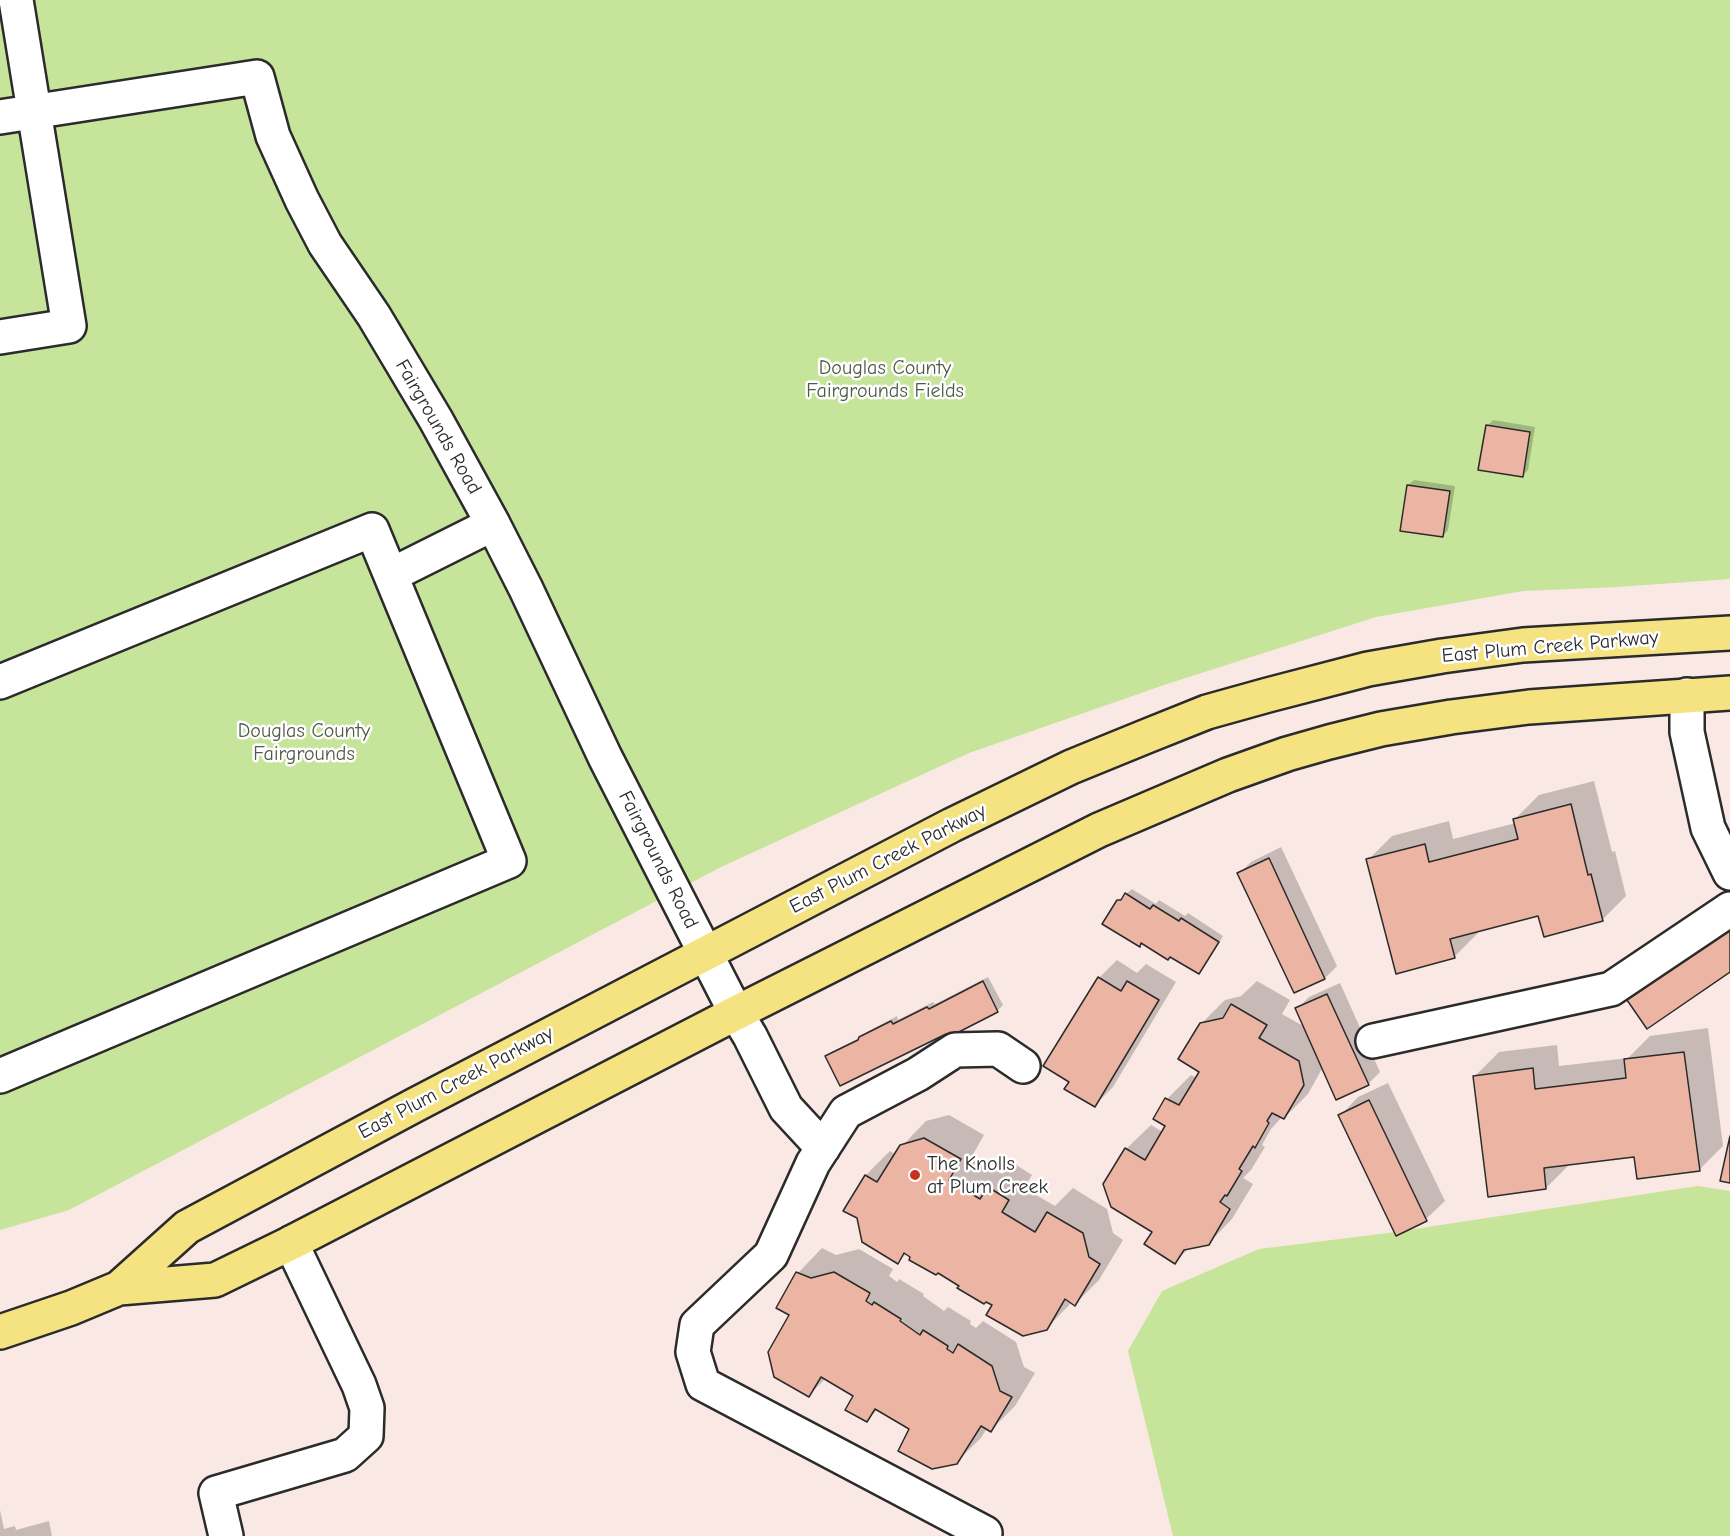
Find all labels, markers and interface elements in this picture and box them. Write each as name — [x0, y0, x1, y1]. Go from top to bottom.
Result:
street label: Fairgrounds Road — [390, 355, 486, 499]
park label: Douglas County Fairgrounds Fields — [806, 356, 964, 403]
street label: East Plum Creek Parkway — [1441, 626, 1659, 668]
park label: Douglas County Fairgrounds — [238, 719, 370, 766]
street label: Fairgrounds Road — [613, 787, 703, 933]
street label: East Plum Creek Parkway — [786, 799, 990, 919]
street label: East Plum Creek Parkway — [354, 1021, 558, 1145]
place label: The Knolls at Plum Creek — [927, 1152, 1048, 1199]
marker: The Knolls at Plum Creek — [908, 1168, 922, 1182]

